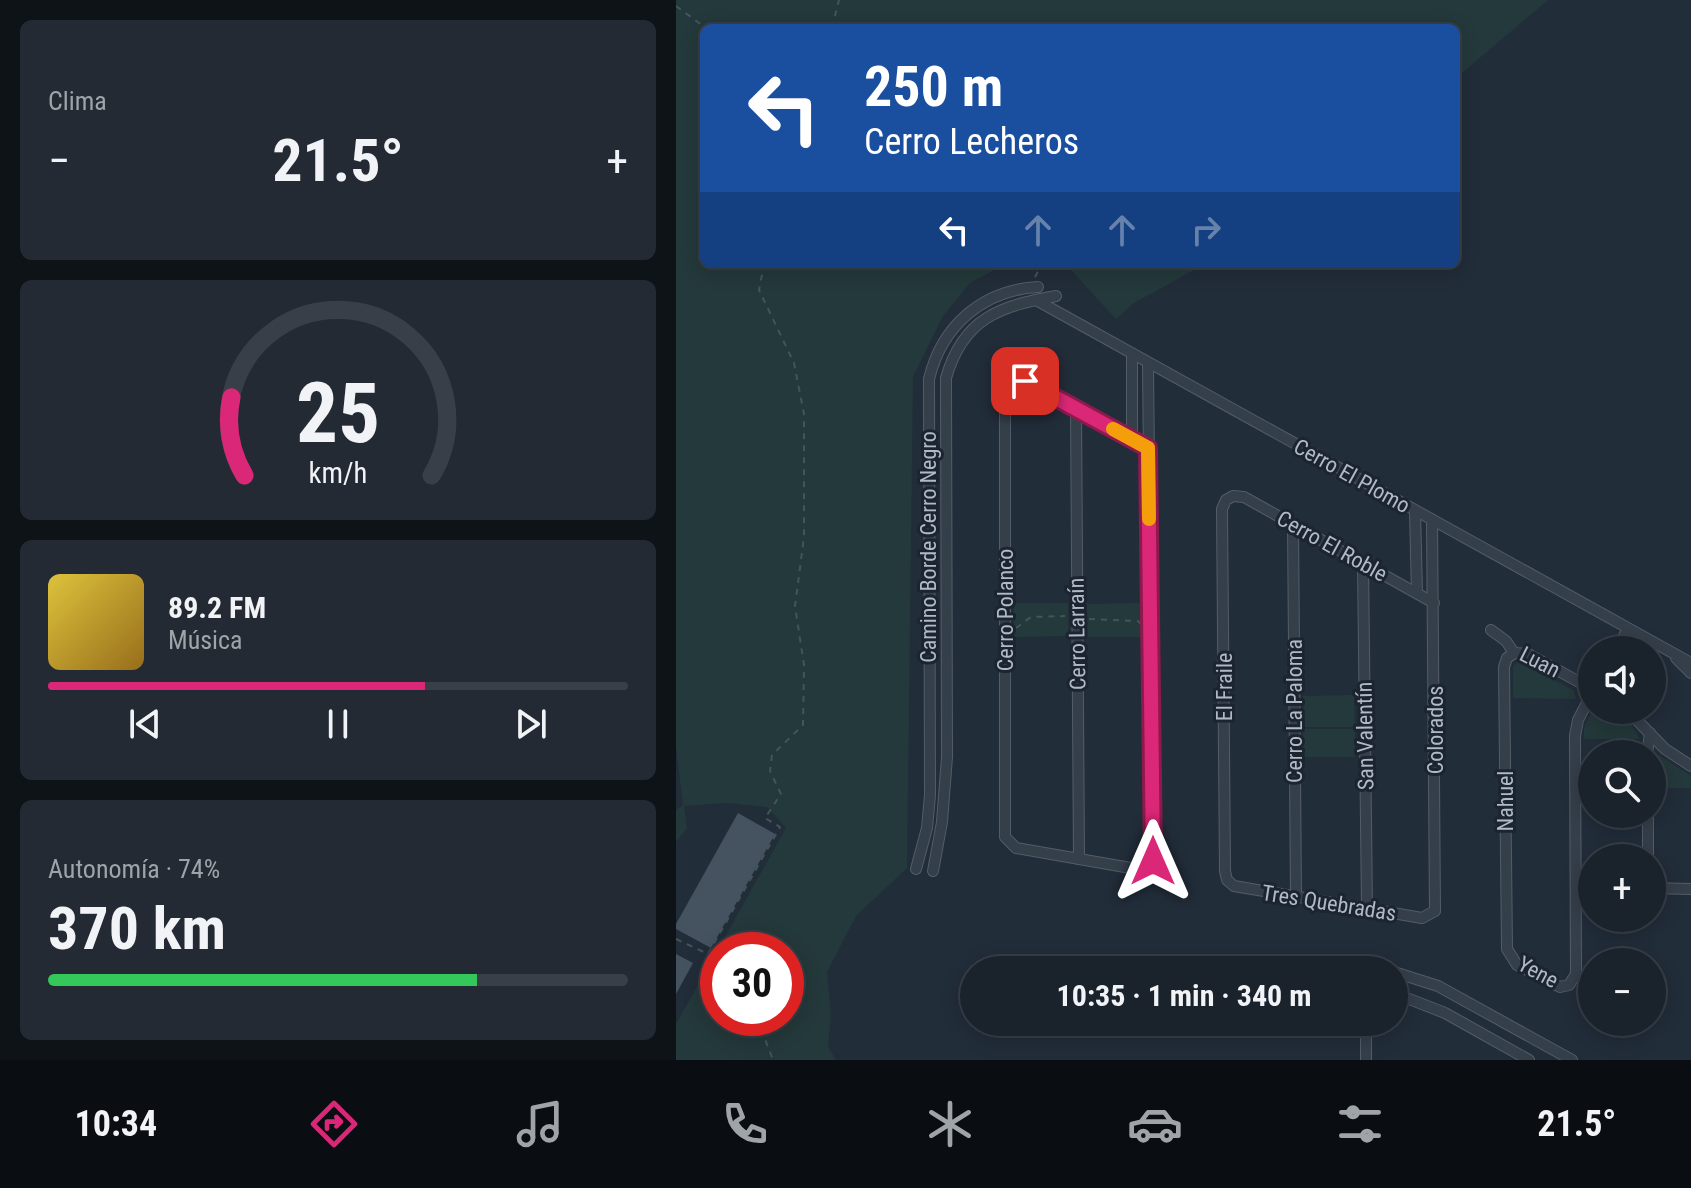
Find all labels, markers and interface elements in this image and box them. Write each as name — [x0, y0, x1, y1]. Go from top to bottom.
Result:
text: 250 m — [864, 54, 1003, 120]
icon: left — [732, 56, 836, 160]
text: Clima — [48, 86, 107, 116]
text: Cerro Lecheros — [864, 121, 1079, 163]
text: 21.5° — [272, 125, 404, 196]
text: − — [48, 135, 70, 187]
text: + — [606, 135, 628, 187]
icon: left — [932, 208, 976, 252]
icon: ahead — [1016, 208, 1060, 252]
icon: ahead — [1100, 208, 1144, 252]
icon: right — [1184, 208, 1228, 252]
pin — [991, 347, 1059, 415]
icon: arrive — [1003, 359, 1047, 403]
text: 25 — [296, 365, 380, 462]
street label: Camino Borde Cerro Negro — [916, 431, 941, 663]
street label: Cerro El Plomo — [1290, 434, 1414, 518]
text: km/h — [309, 456, 367, 490]
street label: Cerro El Roble — [1273, 505, 1391, 587]
street label: Cerro Polanco — [993, 549, 1018, 671]
street label: Cerro Larraín — [1064, 578, 1090, 690]
text: 89.2 FM — [168, 590, 266, 625]
text: Música — [168, 625, 243, 655]
map controls — [1578, 636, 1666, 1036]
button: sound — [1578, 636, 1666, 724]
street label: Cerro La Paloma — [1282, 639, 1307, 783]
street label: Luan — [1516, 641, 1564, 683]
street label: El Fraile — [1212, 653, 1237, 721]
street label: San Valentín — [1352, 682, 1378, 790]
street label: Colorados — [1423, 686, 1448, 774]
icon: previous — [123, 702, 167, 746]
icon: pause — [316, 702, 360, 746]
icon: next — [509, 702, 553, 746]
button: search — [1578, 740, 1666, 828]
street label: Nahuel — [1493, 771, 1518, 831]
position arrow — [1111, 819, 1195, 903]
button: + — [1578, 844, 1666, 932]
text: Autonomía · 74% — [48, 854, 220, 884]
street label: Tres Quebradas — [1260, 880, 1398, 926]
text: 370 km — [48, 893, 226, 964]
speed limit sign: 30 — [700, 932, 804, 1036]
button: − — [1578, 948, 1666, 1036]
street label: Yene — [1514, 951, 1562, 993]
text: 10:35 · 1 min · 340 m — [1057, 978, 1311, 1013]
icon: directions — [306, 1096, 362, 1152]
icon: music — [512, 1096, 568, 1152]
icon: phone — [717, 1096, 773, 1152]
icon: climate — [922, 1096, 978, 1152]
icon: car — [1127, 1096, 1183, 1152]
icon: filters — [1332, 1096, 1388, 1152]
text: 10:34 — [75, 1103, 157, 1145]
text: 21.5° — [1537, 1103, 1616, 1145]

